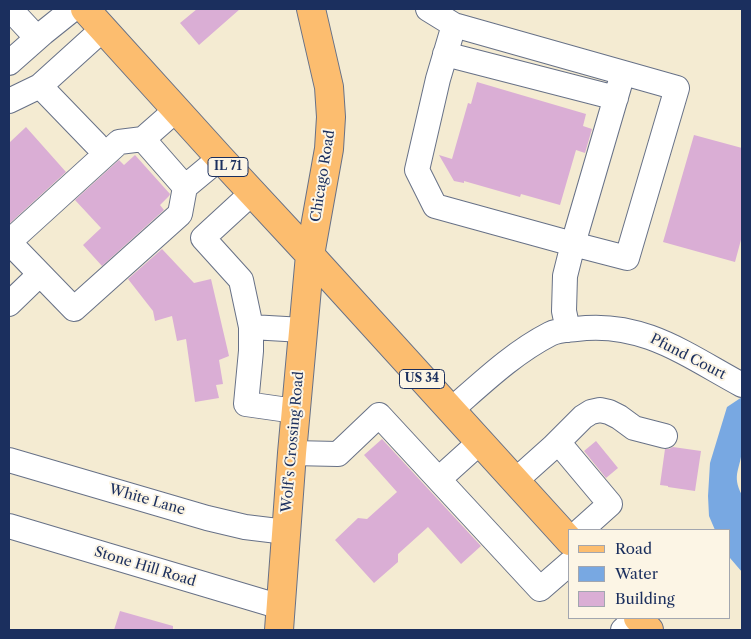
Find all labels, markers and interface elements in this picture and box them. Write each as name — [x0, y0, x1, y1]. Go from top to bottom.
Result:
street label: Chicago Road — [307, 129, 339, 223]
road number: IL 71 — [208, 158, 248, 176]
street label: Pfund Court — [647, 331, 729, 383]
road number: US 34 — [400, 369, 444, 388]
street label: Wolf's Crossing Road — [278, 371, 308, 513]
street label: White Lane — [107, 481, 187, 519]
legend — [568, 529, 731, 619]
text: Road — [615, 539, 652, 558]
street label: Stone Hill Road — [92, 544, 198, 590]
text: Water — [615, 564, 658, 583]
text: Building — [615, 589, 675, 608]

